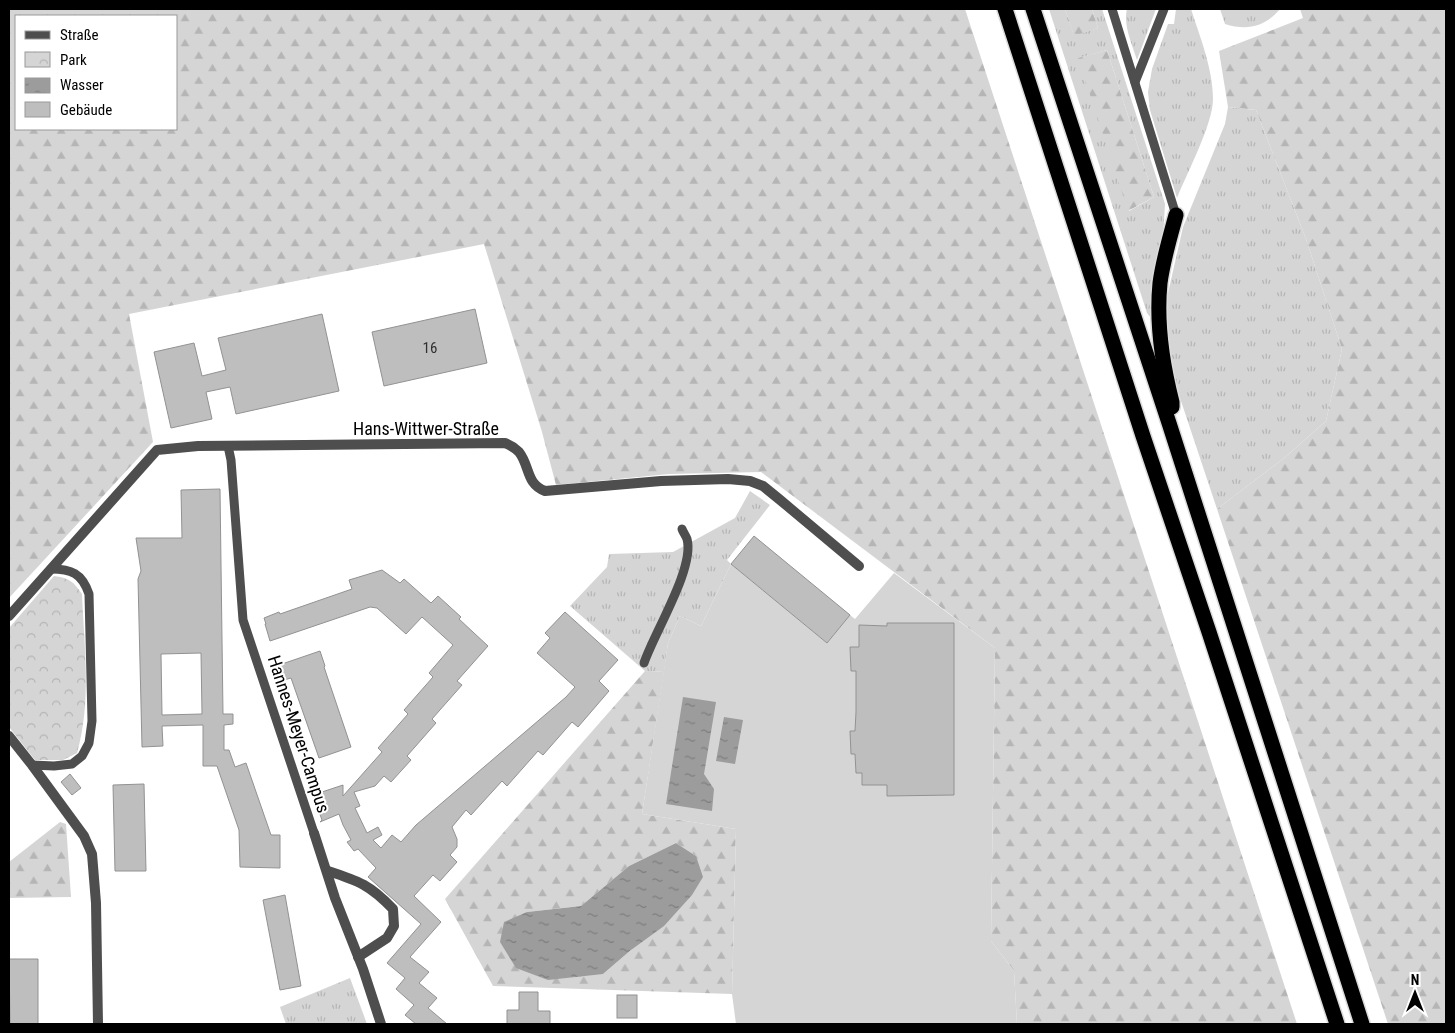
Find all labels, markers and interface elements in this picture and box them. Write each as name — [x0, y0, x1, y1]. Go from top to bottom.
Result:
legend — [15, 15, 178, 130]
text: Straße — [60, 26, 99, 44]
text: Park — [60, 51, 87, 69]
text: Wasser — [60, 76, 104, 94]
text: Gebäude — [60, 101, 112, 119]
house number: 16 — [423, 339, 437, 357]
street label: Hans-Wittwer-Straße — [353, 418, 499, 439]
street label: Hannes-Meyer-Campus — [264, 653, 334, 815]
north arrow — [1390, 968, 1440, 1018]
text: N — [1411, 972, 1419, 988]

